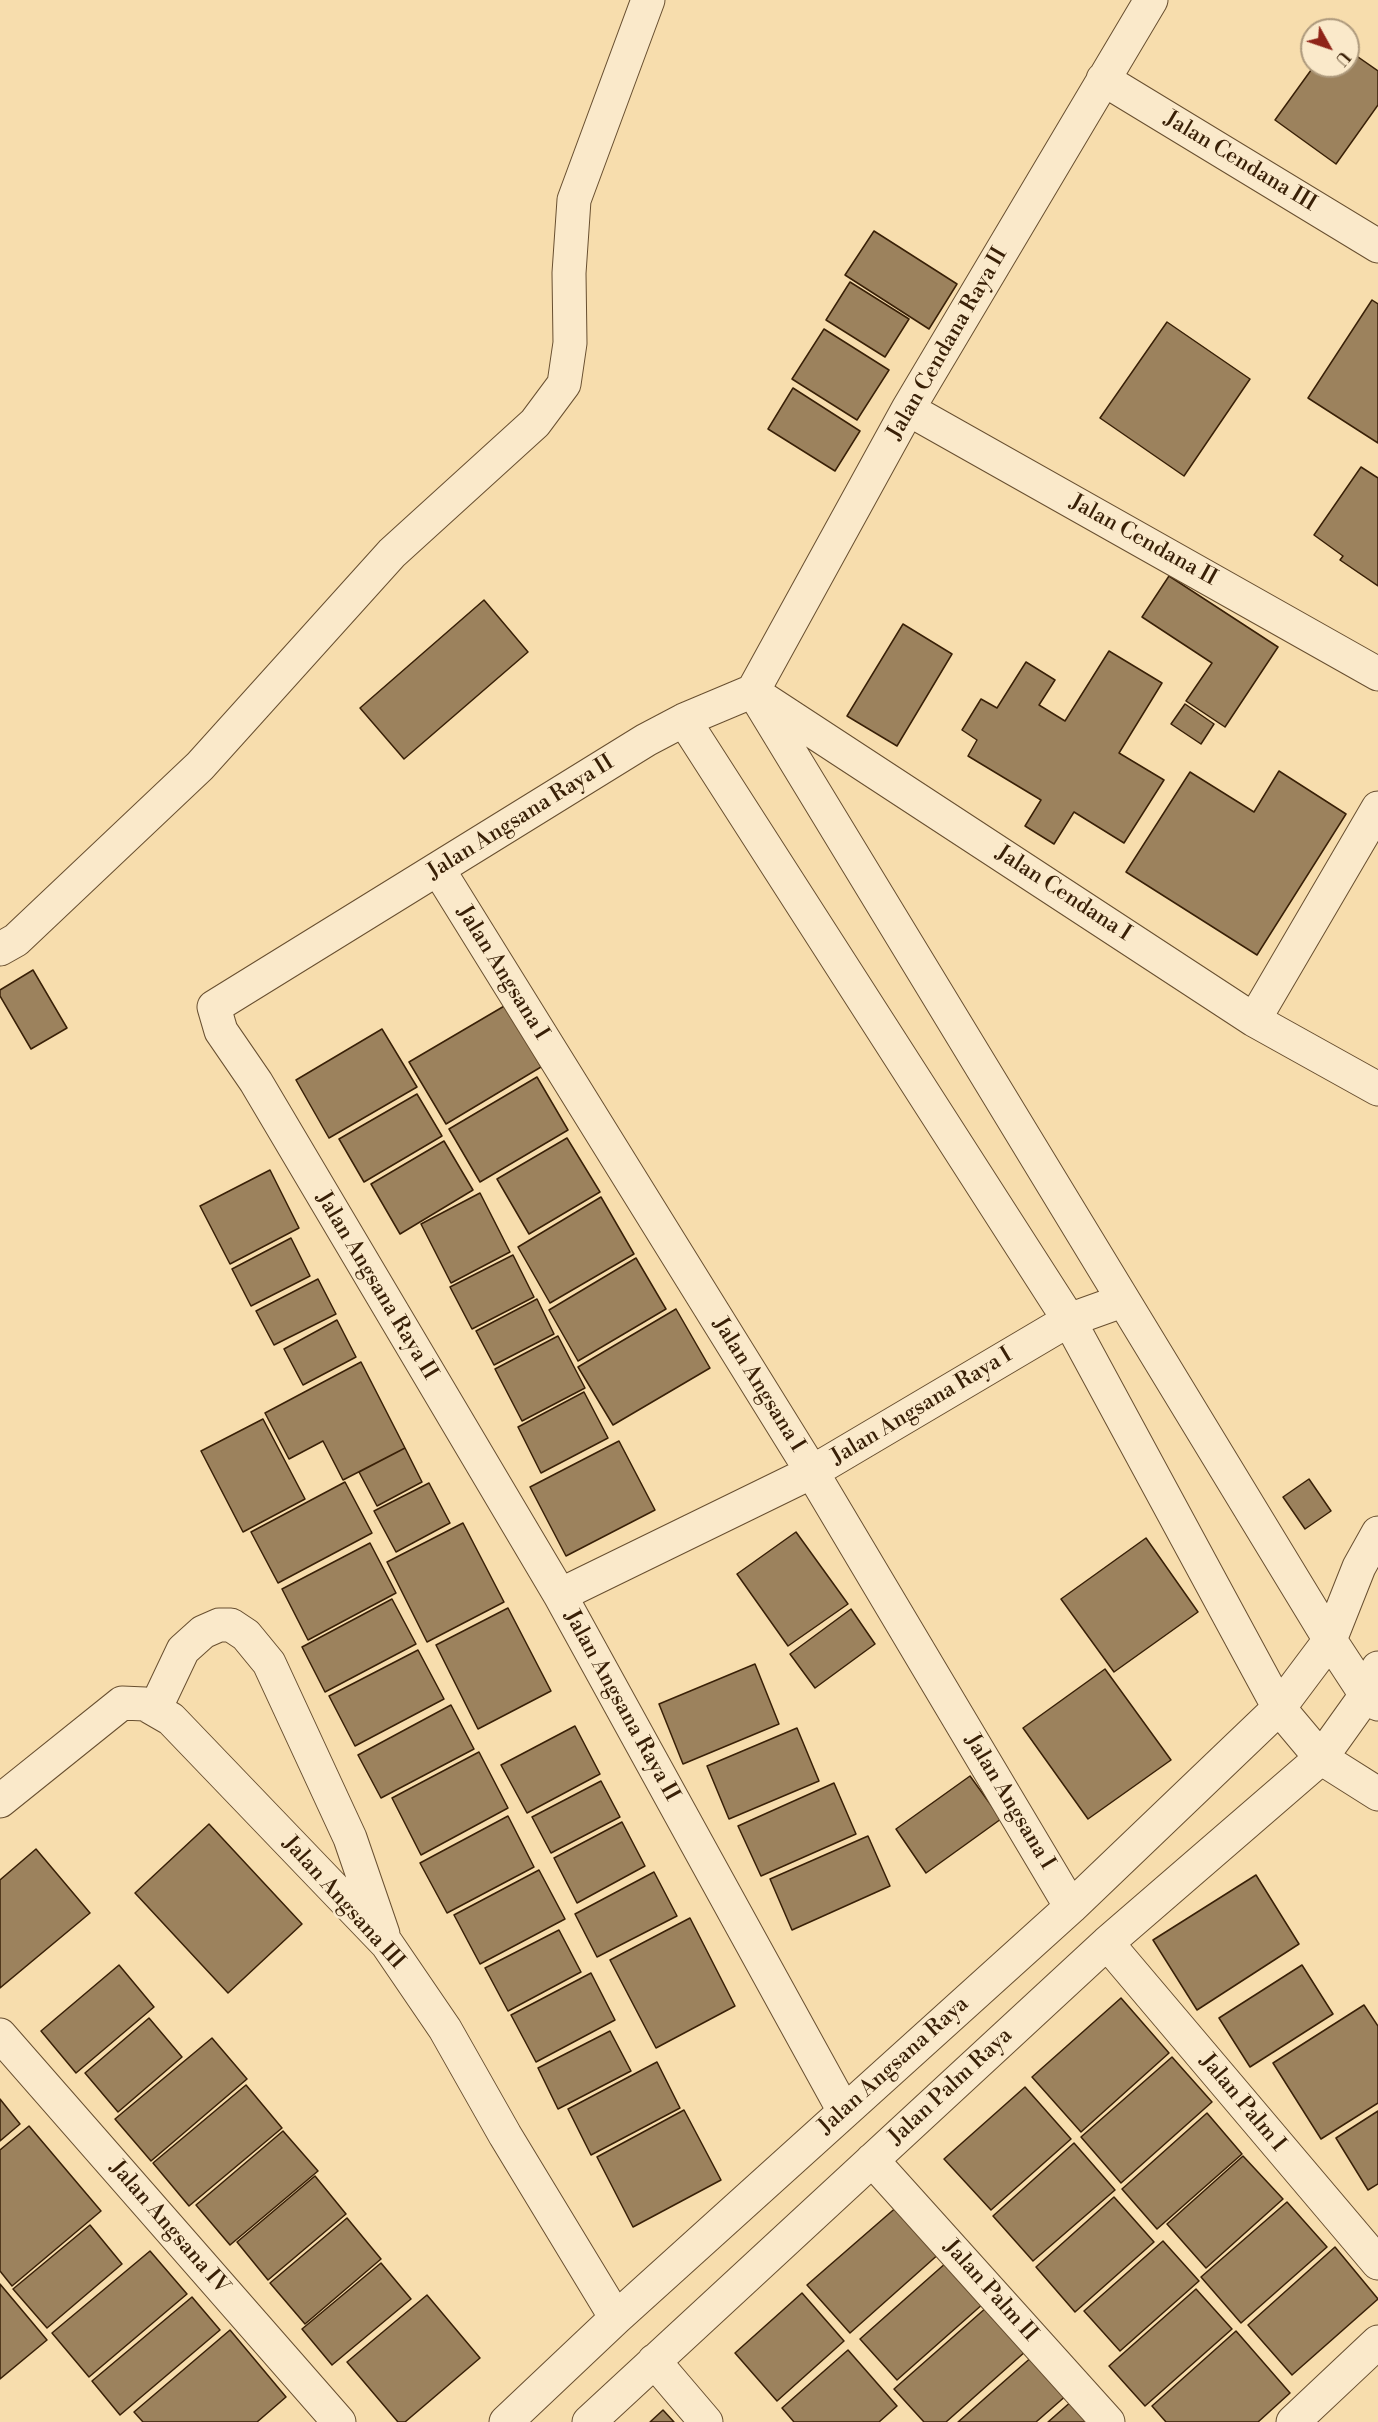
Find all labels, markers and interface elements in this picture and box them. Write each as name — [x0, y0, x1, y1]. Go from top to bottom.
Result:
north arrow — [1300, 18, 1360, 78]
text: U — [1331, 47, 1354, 69]
street label: Jalan Cendana III — [1159, 106, 1321, 218]
street label: Jalan Cendana Raya II — [882, 243, 1014, 445]
street label: Jalan Cendana II — [1065, 490, 1221, 592]
street label: Jalan Angsana Raya II — [423, 750, 619, 886]
street label: Jalan Cendana I — [990, 840, 1136, 948]
street label: Jalan Angsana I — [450, 901, 554, 1045]
street label: Jalan Angsana Raya II — [309, 1187, 443, 1385]
street label: Jalan Angsana I — [706, 1313, 810, 1457]
street label: Jalan Angsana Raya I — [827, 1343, 1017, 1471]
street label: Jalan Angsana Raya II — [557, 1606, 685, 1806]
street label: Jalan Angsana I — [958, 1730, 1060, 1874]
street label: Jalan Angsana III — [276, 1831, 410, 1975]
street label: Jalan Angsana Raya — [813, 1992, 975, 2140]
street label: Jalan Palm Raya — [884, 2023, 1018, 2151]
street label: Jalan Palm I — [1194, 2049, 1290, 2157]
street label: Jalan Angsana IV — [104, 2156, 234, 2300]
street label: Jalan Palm II — [937, 2235, 1043, 2347]

